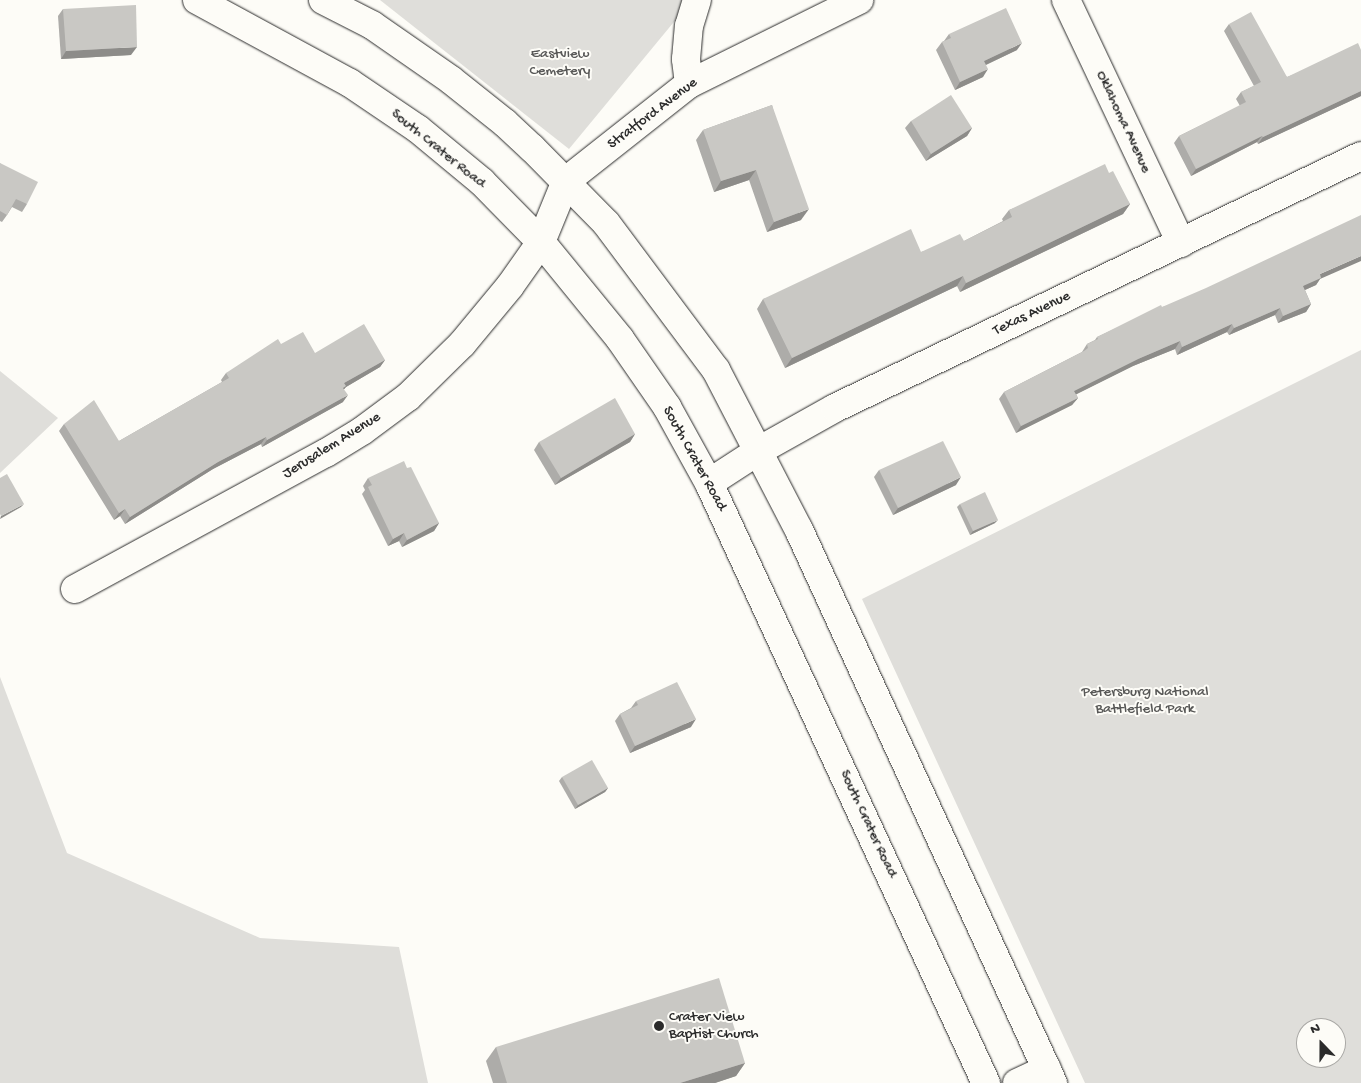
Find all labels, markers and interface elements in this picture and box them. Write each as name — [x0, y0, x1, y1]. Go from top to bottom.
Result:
park label: Eastview Cemetery — [530, 45, 590, 80]
street label: Oklahoma Avenue — [1091, 68, 1155, 176]
street label: Stratford Avenue — [604, 74, 702, 154]
street label: South Crater Road — [387, 105, 489, 193]
street label: Texas Avenue — [990, 288, 1074, 340]
street label: South Crater Road — [658, 404, 730, 514]
street label: Jerusalem Avenue — [280, 409, 384, 483]
park label: Petersburg National Battlefield Park — [1081, 683, 1209, 718]
street label: South Crater Road — [835, 767, 901, 881]
place label: Crater View Baptist Church — [669, 1008, 759, 1043]
north arrow — [1296, 1018, 1346, 1068]
marker: Crater View Baptist Church — [653, 1020, 665, 1032]
text: N — [1308, 1020, 1323, 1039]

